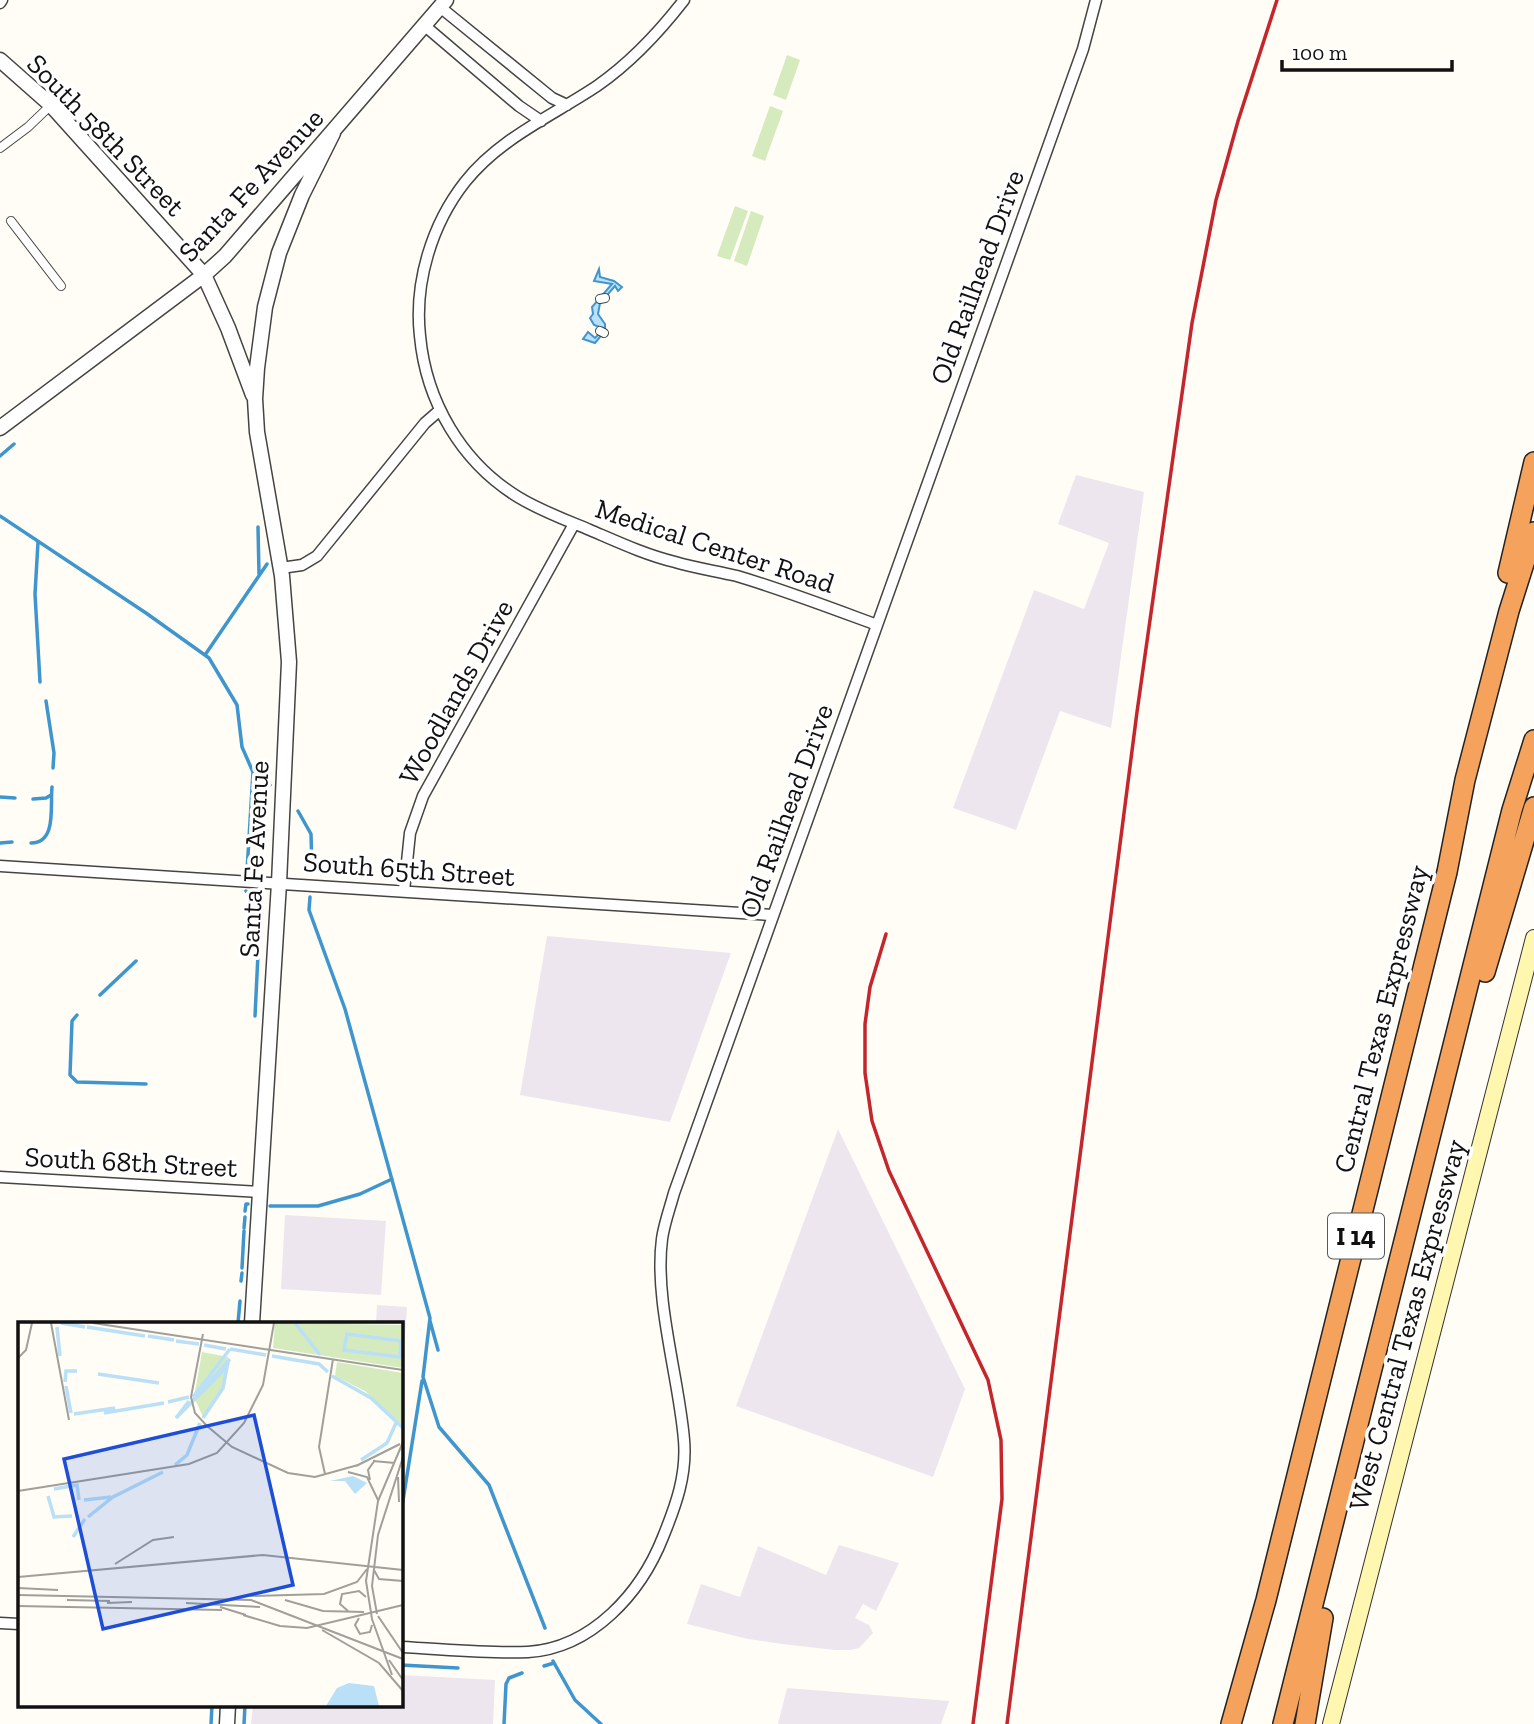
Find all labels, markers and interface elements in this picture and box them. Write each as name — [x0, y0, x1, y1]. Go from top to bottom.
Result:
scale bar — [1282, 28, 1452, 72]
text: 100 m — [1292, 40, 1347, 65]
street label: South 58th Street — [20, 47, 192, 223]
street label: Santa Fe Avenue — [172, 102, 330, 268]
street label: Old Railhead Drive — [923, 165, 1031, 389]
street label: Medical Center Road — [591, 492, 839, 600]
street label: Woodlands Drive — [392, 594, 520, 790]
street label: Old Railhead Drive — [732, 699, 840, 923]
street label: Santa Fe Avenue — [232, 760, 276, 958]
street label: South 65th Street — [302, 845, 517, 893]
street label: Central Texas Expressway — [1327, 861, 1435, 1176]
street label: West Central Texas Expressway — [1342, 1135, 1473, 1514]
street label: South 68th Street — [24, 1140, 239, 1184]
road number: I 14 — [1328, 1214, 1384, 1259]
inset map — [18, 1322, 402, 1706]

